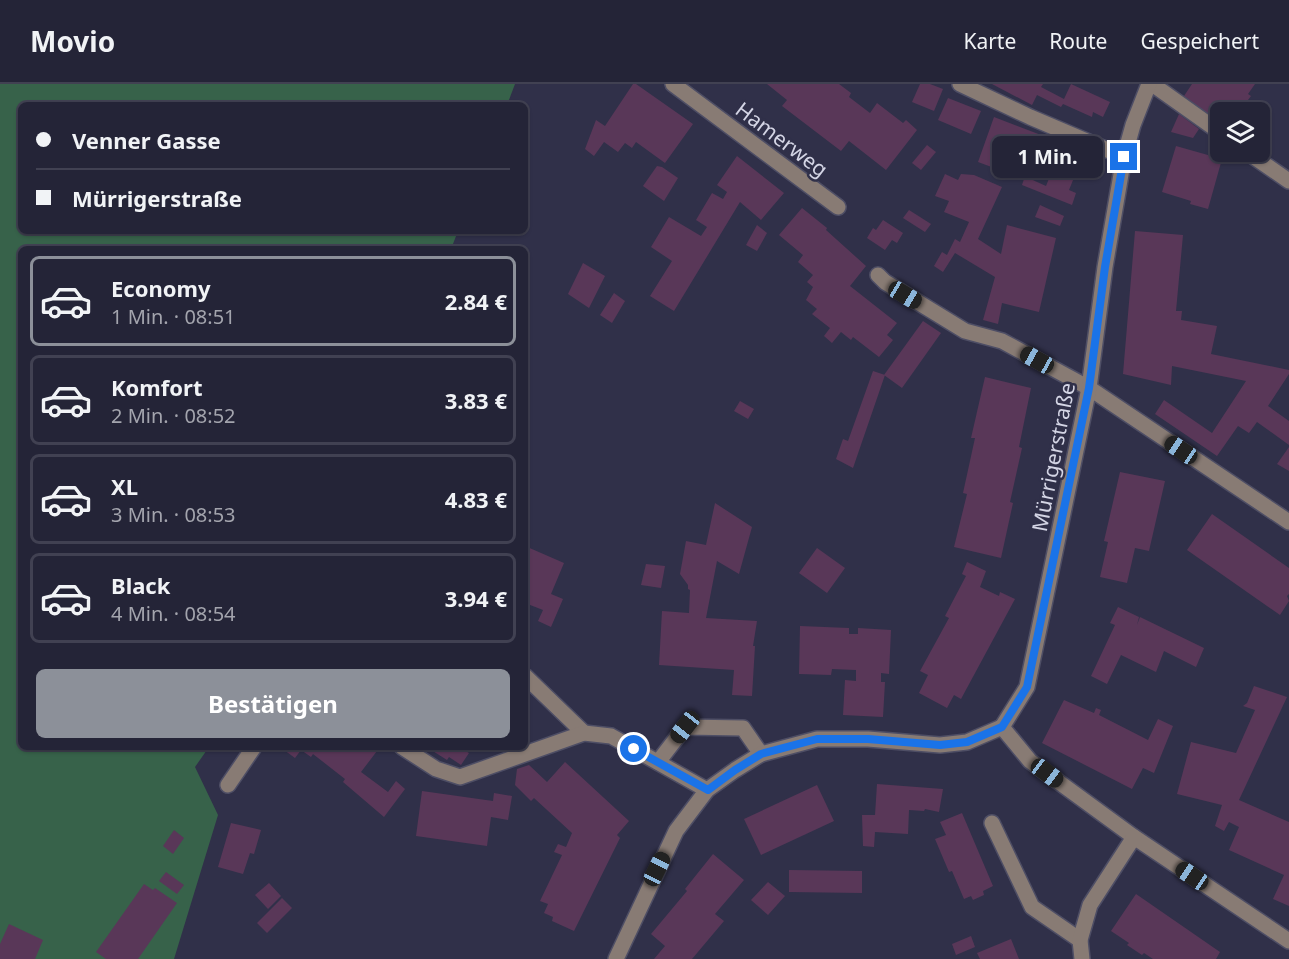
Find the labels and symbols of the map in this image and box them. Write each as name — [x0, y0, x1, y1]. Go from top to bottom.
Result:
street label: Hamerweg — [730, 95, 834, 183]
callout: 1 Min. — [992, 136, 1103, 178]
route end — [1110, 143, 1137, 170]
car — [885, 278, 925, 312]
car — [1017, 343, 1057, 377]
street label: Mürrigerstraße — [1025, 380, 1081, 534]
car — [1161, 432, 1201, 468]
car — [667, 707, 703, 747]
route start — [620, 735, 647, 762]
car — [1027, 755, 1067, 791]
car — [641, 849, 673, 889]
car — [1172, 858, 1212, 894]

